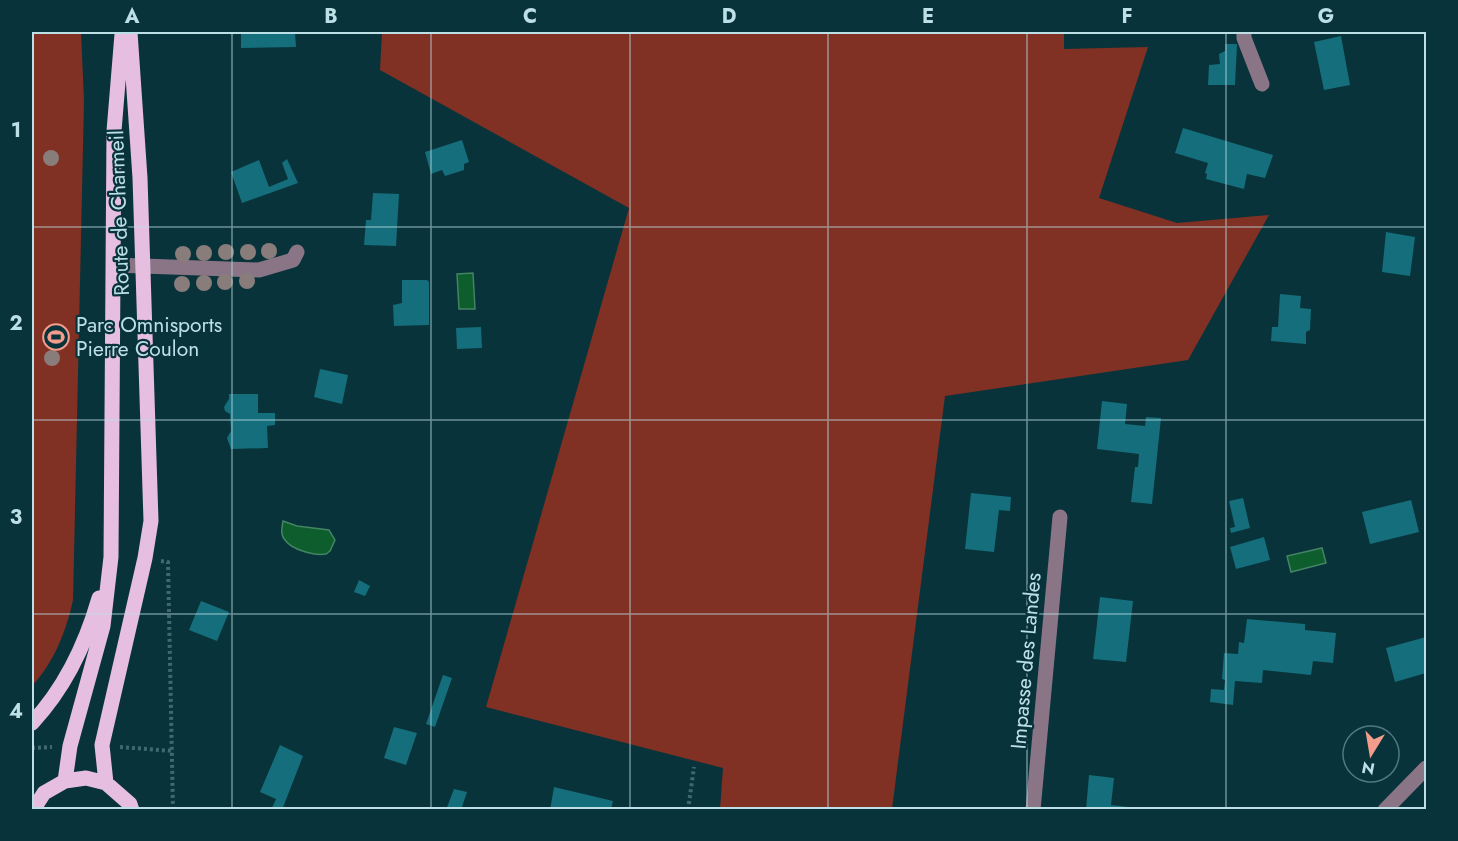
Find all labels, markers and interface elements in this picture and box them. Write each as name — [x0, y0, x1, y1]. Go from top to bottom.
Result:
text: A — [124, 2, 140, 31]
text: B — [324, 2, 338, 31]
text: C — [523, 2, 537, 31]
text: D — [722, 2, 736, 31]
text: E — [922, 2, 934, 31]
text: F — [1121, 2, 1133, 31]
text: G — [1318, 2, 1334, 31]
text: 1 — [11, 116, 21, 145]
street label: Route de Charmeil — [101, 130, 137, 296]
text: 2 — [9, 309, 23, 338]
place label: Parc Omnisports Pierre Coulon — [76, 310, 222, 364]
sports icon: Parc Omnisports Pierre Coulon — [41, 322, 71, 352]
text: 3 — [10, 503, 22, 532]
street label: Impasse des Landes — [1003, 572, 1049, 750]
text: 4 — [9, 697, 23, 726]
north arrow — [1341, 724, 1401, 784]
text: N — [1360, 756, 1377, 781]

